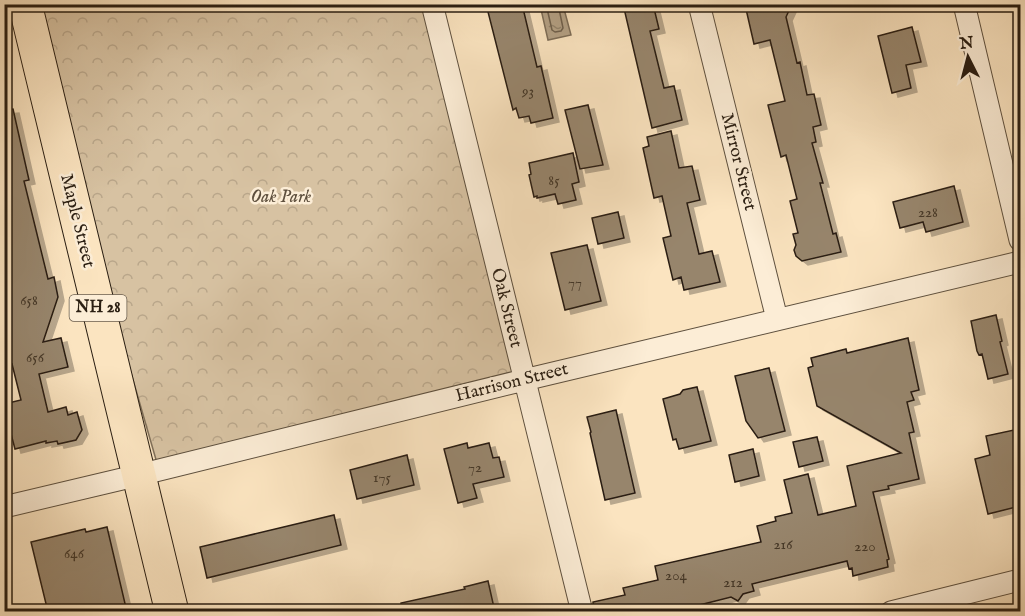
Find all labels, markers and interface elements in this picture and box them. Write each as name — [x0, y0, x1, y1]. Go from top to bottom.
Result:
north arrow — [938, 27, 998, 87]
text: N — [958, 33, 975, 55]
house number: 93 — [521, 82, 534, 101]
street label: Mirror Street — [715, 111, 761, 213]
house number: 85 — [548, 171, 560, 190]
street label: Maple Street — [54, 172, 100, 270]
park label: Oak Park — [251, 186, 311, 209]
house number: 228 — [918, 203, 938, 222]
street label: Oak Street — [485, 266, 527, 350]
house number: 77 — [568, 273, 582, 292]
house number: 658 — [20, 291, 38, 310]
road number: NH 28 — [70, 295, 126, 321]
house number: 656 — [26, 348, 45, 367]
street label: Harrison Street — [453, 358, 571, 408]
house number: 72 — [468, 458, 482, 477]
house number: 175 — [373, 468, 392, 487]
house number: 216 — [774, 535, 793, 554]
house number: 220 — [854, 537, 876, 556]
house number: 646 — [64, 544, 85, 563]
house number: 204 — [665, 566, 688, 585]
house number: 212 — [723, 573, 743, 592]

